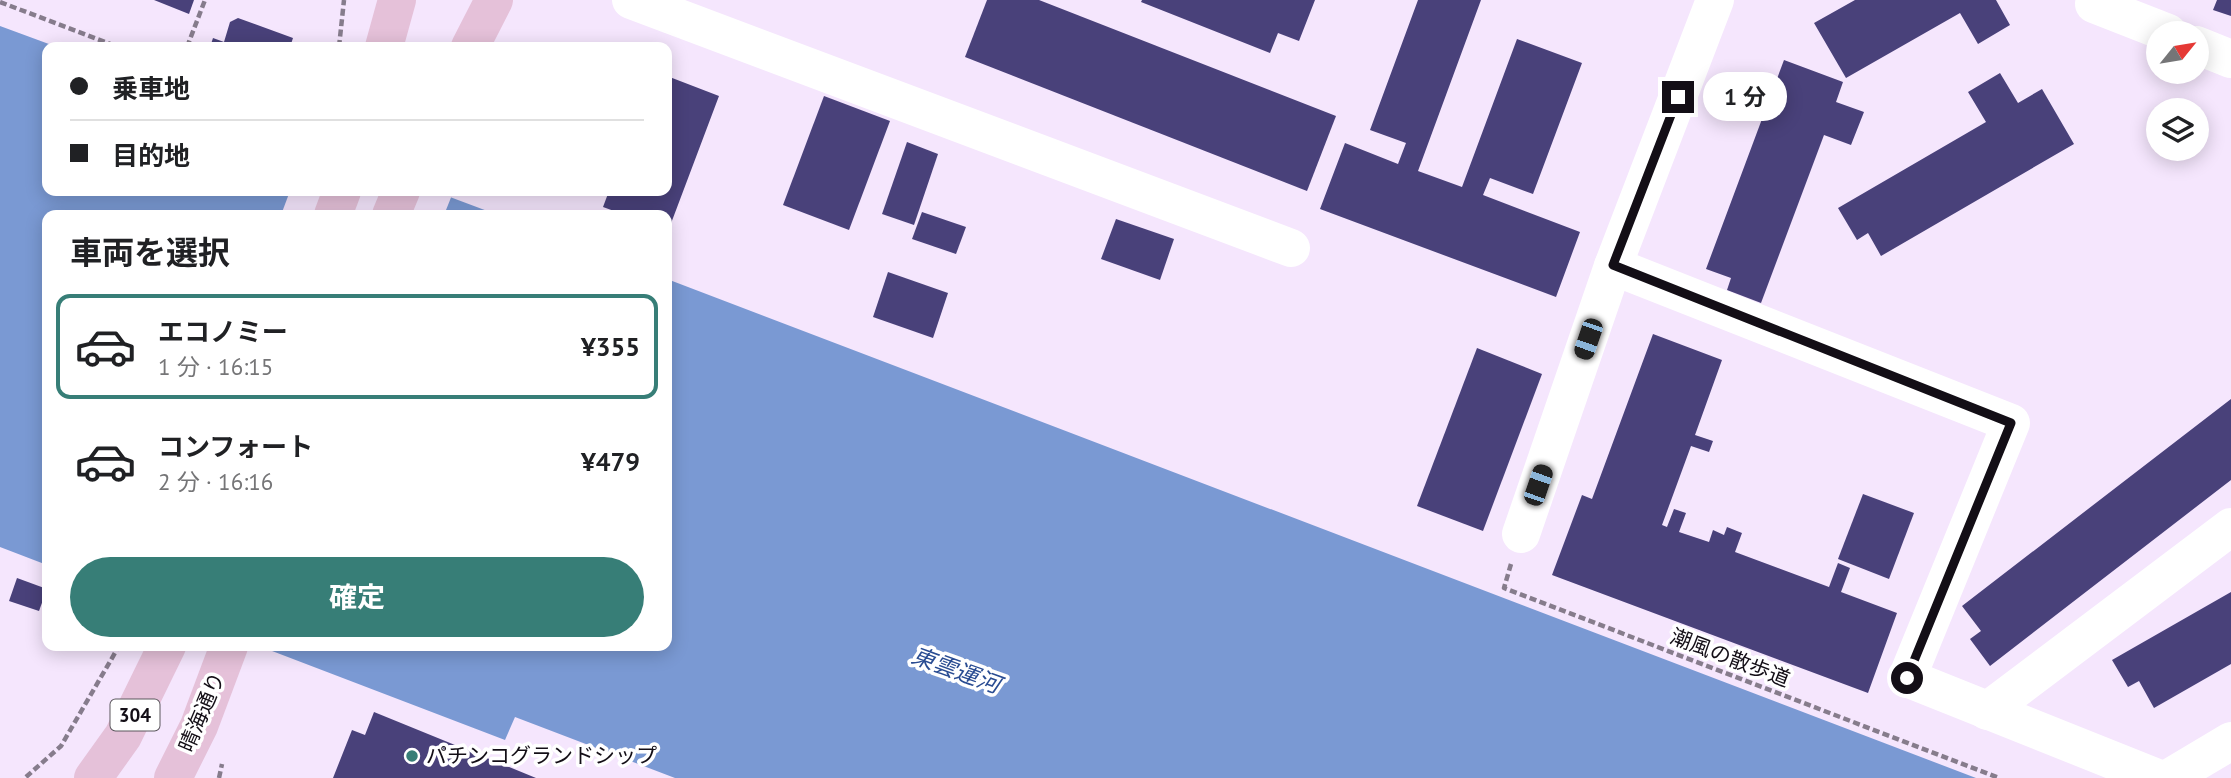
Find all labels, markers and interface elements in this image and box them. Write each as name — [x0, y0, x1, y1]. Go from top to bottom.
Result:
north arrow — [2146, 21, 2208, 84]
map controls — [2146, 21, 2209, 161]
text: 乗車地 — [112, 72, 190, 105]
callout: 1 分 — [1702, 72, 1786, 122]
route end — [1662, 81, 1694, 113]
text: 1 分 — [1724, 82, 1766, 111]
button: layers — [2146, 98, 2209, 161]
text: 目的地 — [112, 139, 190, 172]
text: 車両を選択 — [70, 231, 230, 273]
icon: car — [74, 315, 137, 378]
text: エコノミー — [158, 315, 288, 348]
car — [1572, 316, 1605, 362]
text: ¥355 — [581, 330, 640, 363]
text: 1 分 · 16:15 — [158, 352, 273, 381]
icon: car — [74, 430, 137, 493]
text: コンフォート — [158, 430, 313, 463]
text: ¥479 — [581, 445, 640, 478]
car — [1522, 462, 1555, 508]
text: 2 分 · 16:16 — [158, 467, 273, 496]
button: 確定 — [70, 557, 644, 637]
street label: 潮風の散歩道 — [1667, 622, 1794, 693]
water label: 東雲運河 — [908, 640, 1008, 700]
route start — [1891, 662, 1923, 694]
street label: 晴海通り — [173, 668, 230, 756]
road number: 304 — [110, 700, 160, 730]
place label: パチンコグランドシップ — [426, 742, 657, 769]
marker: パチンコグランドシップ — [404, 748, 420, 764]

